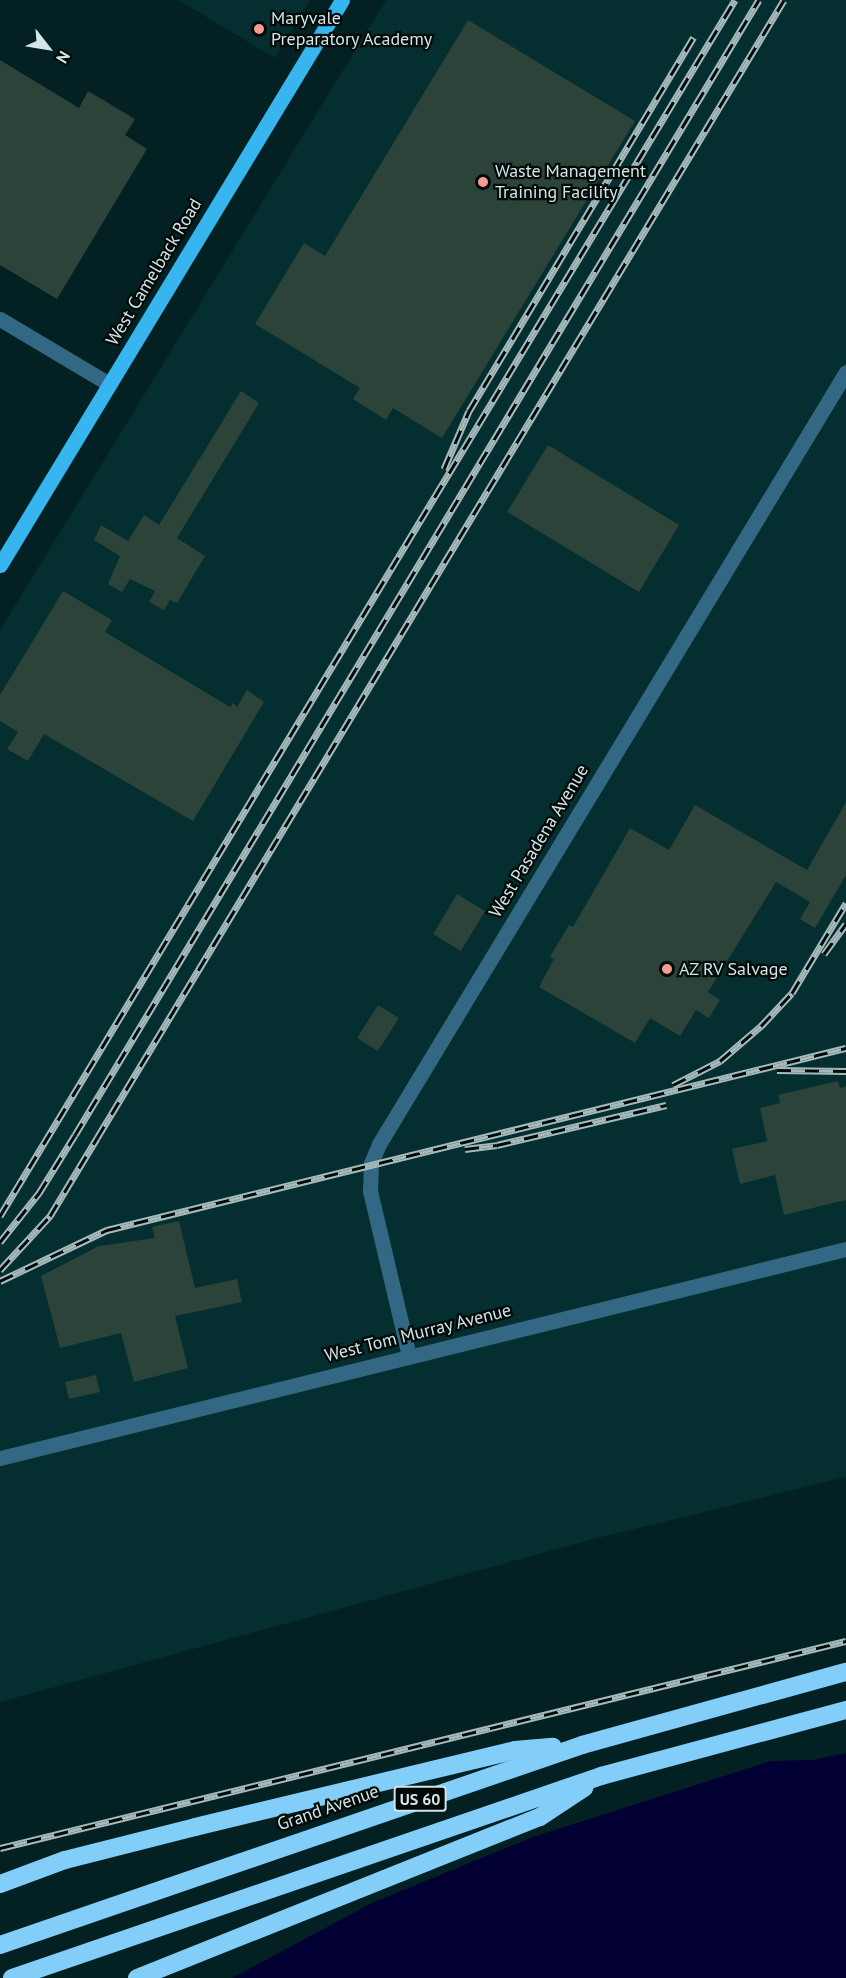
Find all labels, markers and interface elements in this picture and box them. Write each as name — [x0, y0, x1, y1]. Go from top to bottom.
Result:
place label: Maryvale Preparatory Academy — [271, 8, 433, 50]
north arrow — [18, 18, 78, 78]
marker: Maryvale Preparatory Academy — [252, 22, 266, 36]
text: N — [52, 48, 75, 67]
place label: Waste Management Training Facility — [495, 161, 646, 204]
marker: Waste Management Training Facility — [476, 175, 490, 189]
street label: West Camelback Road — [101, 194, 207, 350]
street label: West Pasadena Avenue — [485, 760, 593, 922]
place label: AZ RV Salvage — [679, 958, 789, 980]
marker: AZ RV Salvage — [660, 962, 674, 976]
street label: West Tom Murray Avenue — [322, 1299, 514, 1367]
street label: Grand Avenue — [274, 1780, 382, 1836]
road number: US 60 — [393, 1786, 447, 1812]

